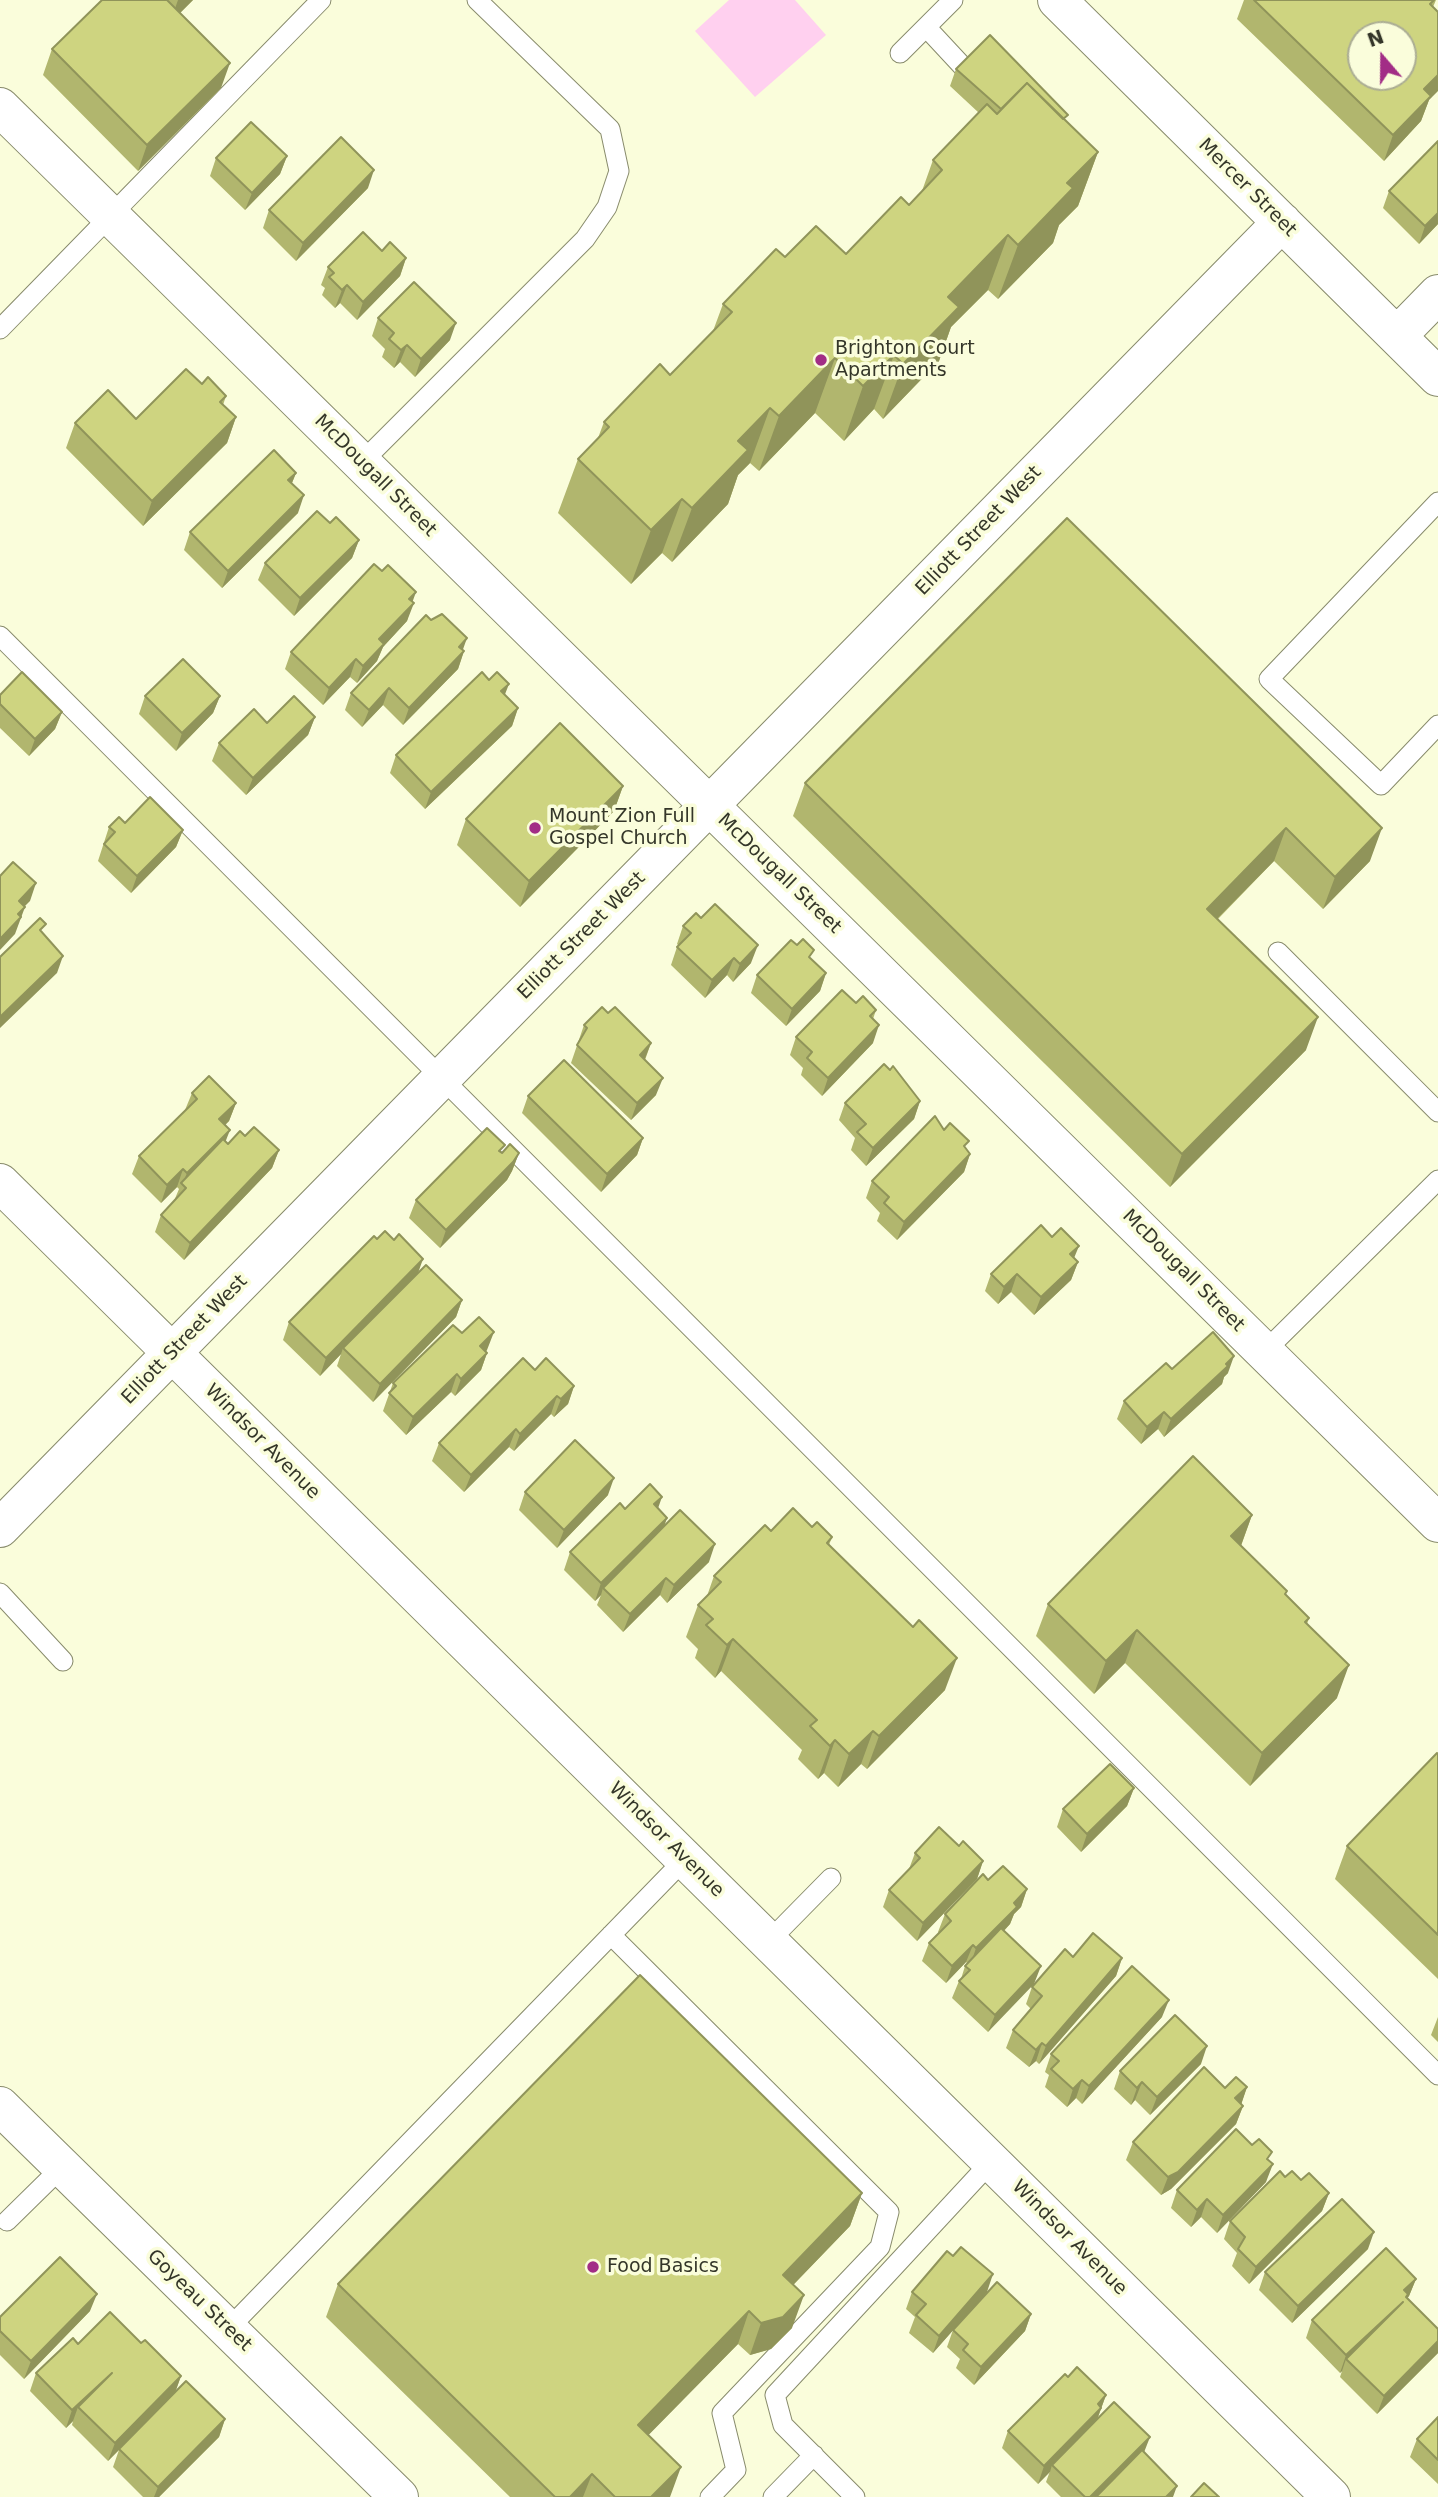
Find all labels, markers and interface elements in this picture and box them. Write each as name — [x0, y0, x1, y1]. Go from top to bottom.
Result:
north arrow — [1347, 21, 1417, 91]
text: N — [1364, 25, 1387, 51]
street label: Mercer Street — [1193, 134, 1301, 242]
place label: Brighton Court Apartments — [835, 338, 975, 382]
marker: Brighton Court Apartments — [813, 352, 829, 368]
street label: McDougall Street — [309, 410, 441, 542]
street label: Elliott Street West — [911, 462, 1047, 600]
place label: Mount Zion Full Gospel Church — [549, 806, 695, 850]
street label: McDougall Street — [712, 809, 846, 939]
marker: Mount Zion Full Gospel Church — [527, 820, 543, 836]
street label: Elliott Street West — [514, 868, 650, 1004]
street label: McDougall Street — [1117, 1205, 1249, 1337]
street label: Elliott Street West — [117, 1271, 253, 1409]
street label: Windsor Avenue — [200, 1380, 324, 1504]
street label: Windsor Avenue — [604, 1778, 728, 1902]
street label: Windsor Avenue — [1007, 2176, 1131, 2300]
street label: Goyeau Street — [142, 2245, 256, 2357]
place label: Food Basics — [607, 2256, 719, 2278]
marker: Food Basics — [585, 2259, 601, 2275]

